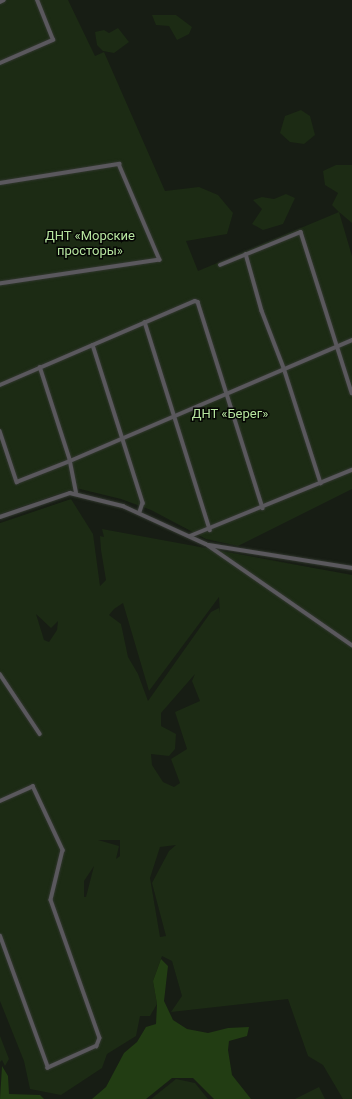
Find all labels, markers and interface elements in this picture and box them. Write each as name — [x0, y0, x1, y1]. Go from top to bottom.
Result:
park label: ДНТ «Морские просторы» — [45, 229, 135, 260]
park label: ДНТ «Берег» — [192, 406, 268, 422]

